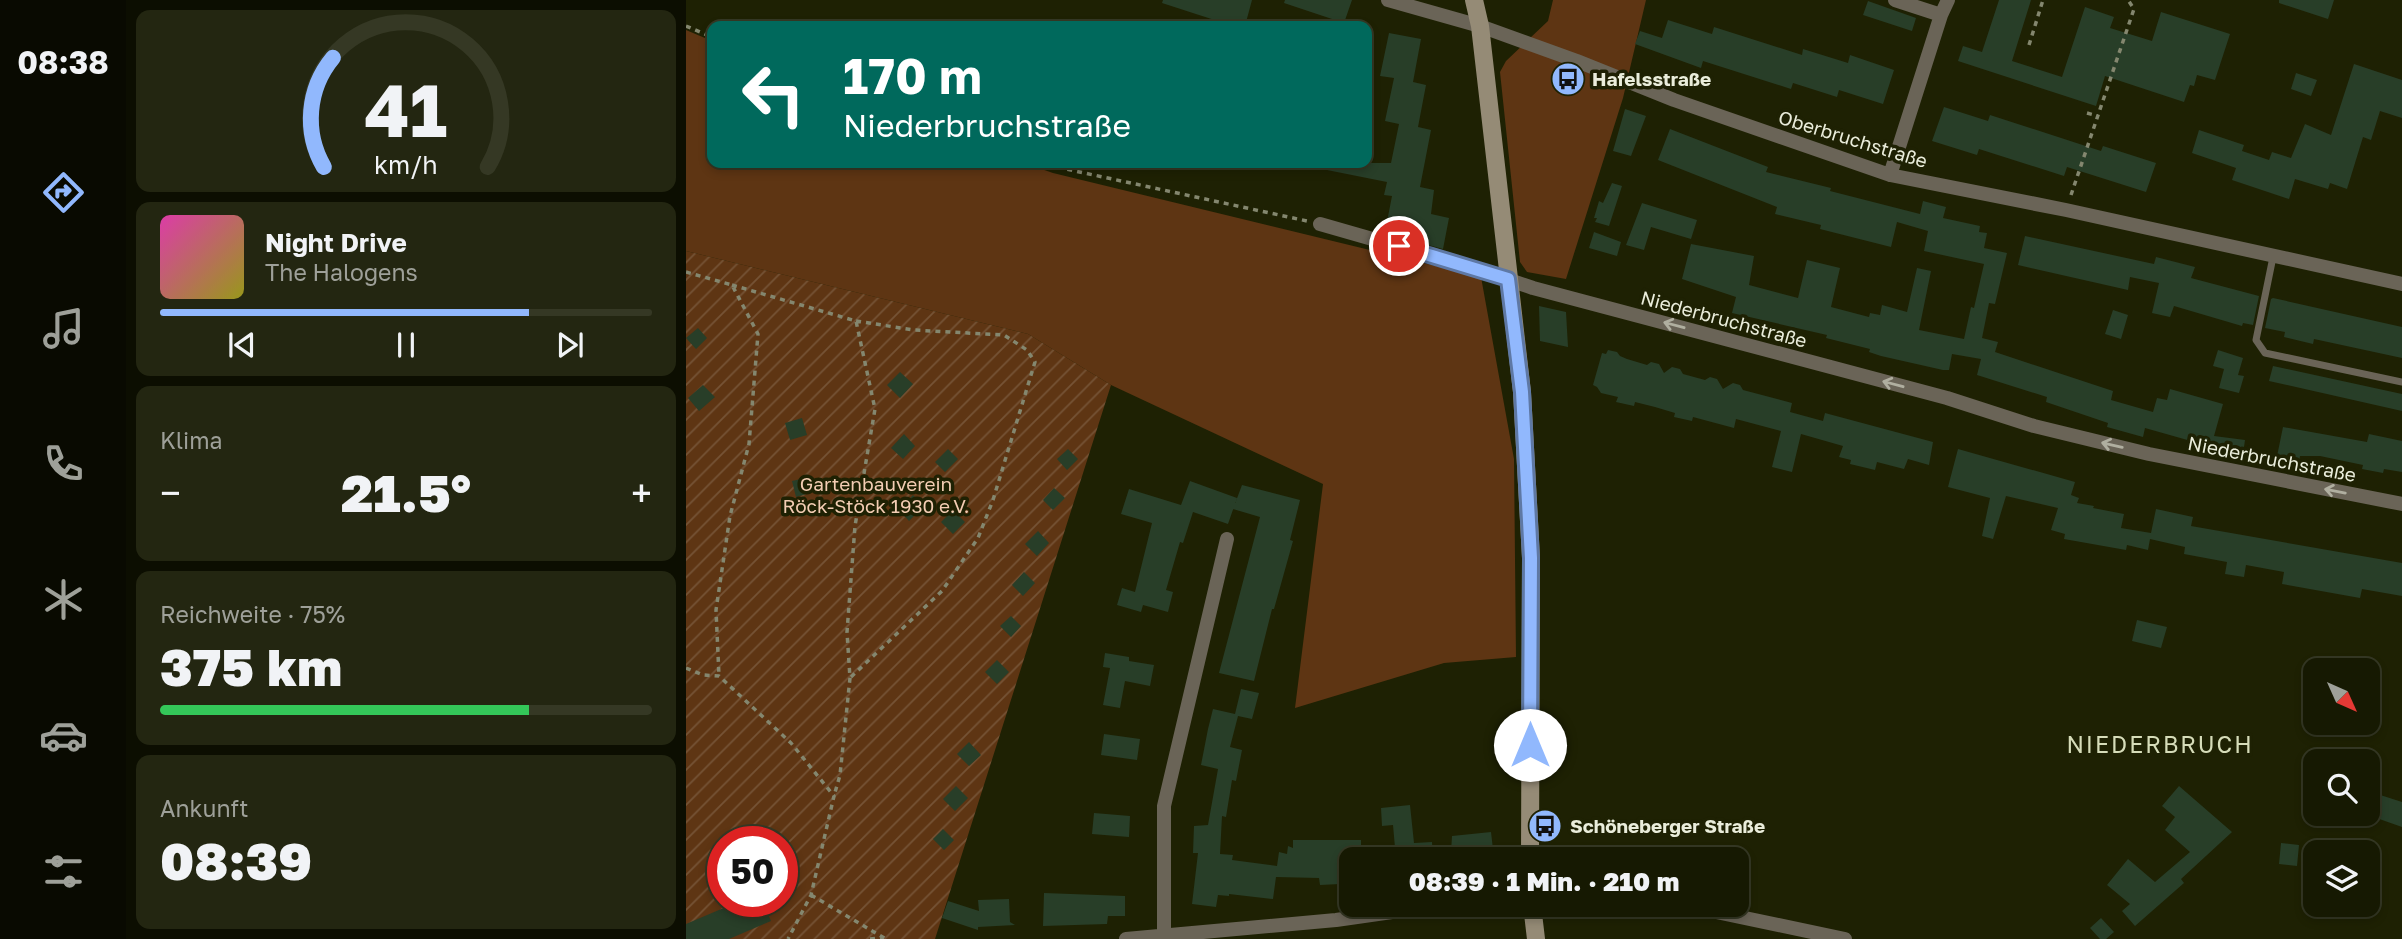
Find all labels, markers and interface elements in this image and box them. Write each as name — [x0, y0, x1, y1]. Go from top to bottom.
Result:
text: 08:38 — [17, 43, 109, 81]
text: 170 m — [843, 46, 982, 105]
icon: left — [728, 49, 819, 140]
bus stop icon: Hafelsstraße — [1549, 60, 1587, 98]
text: 41 — [365, 66, 448, 153]
place label: Hafelsstraße — [1592, 67, 1711, 90]
street label: Oberbruchstraße — [1776, 105, 1930, 172]
text: Niederbruchstraße — [843, 106, 1131, 144]
text: km/h — [374, 149, 438, 180]
icon: directions — [39, 168, 88, 217]
pin — [1369, 216, 1429, 276]
text: Night Drive — [265, 227, 407, 258]
icon: arrive — [1380, 227, 1418, 265]
text: The Halogens — [265, 258, 418, 286]
street label: Niederbruchstraße — [1639, 285, 1810, 352]
icon: music — [39, 304, 88, 353]
one-way arrow — [1663, 318, 1685, 331]
icon: previous — [223, 326, 261, 364]
icon: pause — [387, 326, 425, 364]
icon: next — [551, 326, 589, 364]
one-way arrow — [1883, 377, 1905, 390]
text: Klima — [160, 426, 223, 454]
street label: Niederbruchstraße — [2186, 431, 2358, 486]
one-way arrow — [2101, 438, 2124, 451]
icon: phone — [39, 439, 88, 488]
text: 21.5° — [341, 461, 471, 523]
text: − — [160, 470, 181, 515]
text: + — [631, 470, 652, 515]
park label: Gartenbauverein Röck-Stöck 1930 e.V. — [782, 472, 970, 517]
one-way arrow — [2324, 484, 2347, 498]
icon: climate — [39, 575, 88, 624]
text: Reichweite · 75% — [160, 600, 345, 628]
text: 375 km — [160, 635, 342, 697]
north arrow — [2303, 658, 2380, 735]
map controls — [2303, 658, 2380, 917]
position arrow — [1493, 708, 1567, 782]
icon: car — [39, 711, 88, 760]
district label: NIEDERBRUCH — [2066, 730, 2254, 758]
button: search — [2303, 749, 2380, 826]
text: Ankunft — [160, 794, 248, 822]
bus stop icon: Schöneberger Straße — [1526, 807, 1564, 845]
place label: Schöneberger Straße — [1570, 814, 1765, 837]
speed limit sign: 50 — [707, 826, 798, 917]
text: 08:39 — [160, 829, 312, 891]
button: layers — [2303, 840, 2380, 917]
icon: filters — [39, 847, 88, 896]
text: 08:39 · 1 Min. · 210 m — [1409, 866, 1679, 897]

